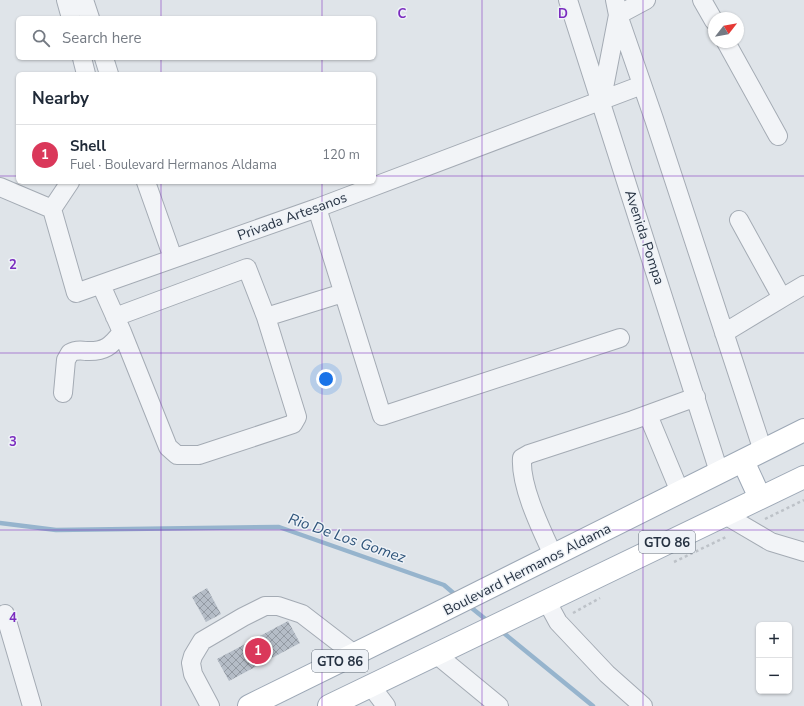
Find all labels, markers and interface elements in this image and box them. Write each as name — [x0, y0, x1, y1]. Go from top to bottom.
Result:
text: C — [398, 5, 407, 23]
text: D — [558, 5, 568, 23]
north arrow — [708, 12, 744, 48]
search box — [16, 16, 376, 60]
icon: search — [30, 27, 52, 49]
text: Search here — [62, 28, 142, 48]
text: Nearby — [32, 87, 89, 110]
text: Shell — [70, 136, 106, 156]
text: 1 — [41, 146, 49, 164]
text: 120 m — [322, 146, 360, 164]
text: Fuel · Boulevard Hermanos Aldama — [70, 156, 277, 174]
street label: Avenida Pompa — [620, 187, 669, 287]
street label: Privada Artesanos — [235, 188, 350, 245]
text: 2 — [9, 256, 17, 274]
your location — [316, 369, 336, 389]
text: 3 — [9, 433, 17, 451]
water label: Rio De Los Gomez — [286, 509, 409, 568]
street label: Boulevard Hermanos Aldama — [440, 519, 614, 620]
road number: GTO 86 — [639, 531, 695, 553]
text: 4 — [9, 609, 17, 627]
map controls — [756, 622, 792, 694]
button: + — [756, 622, 792, 658]
pin: 1 — [245, 636, 271, 666]
road number: GTO 86 — [312, 650, 368, 672]
button: − — [756, 658, 792, 694]

